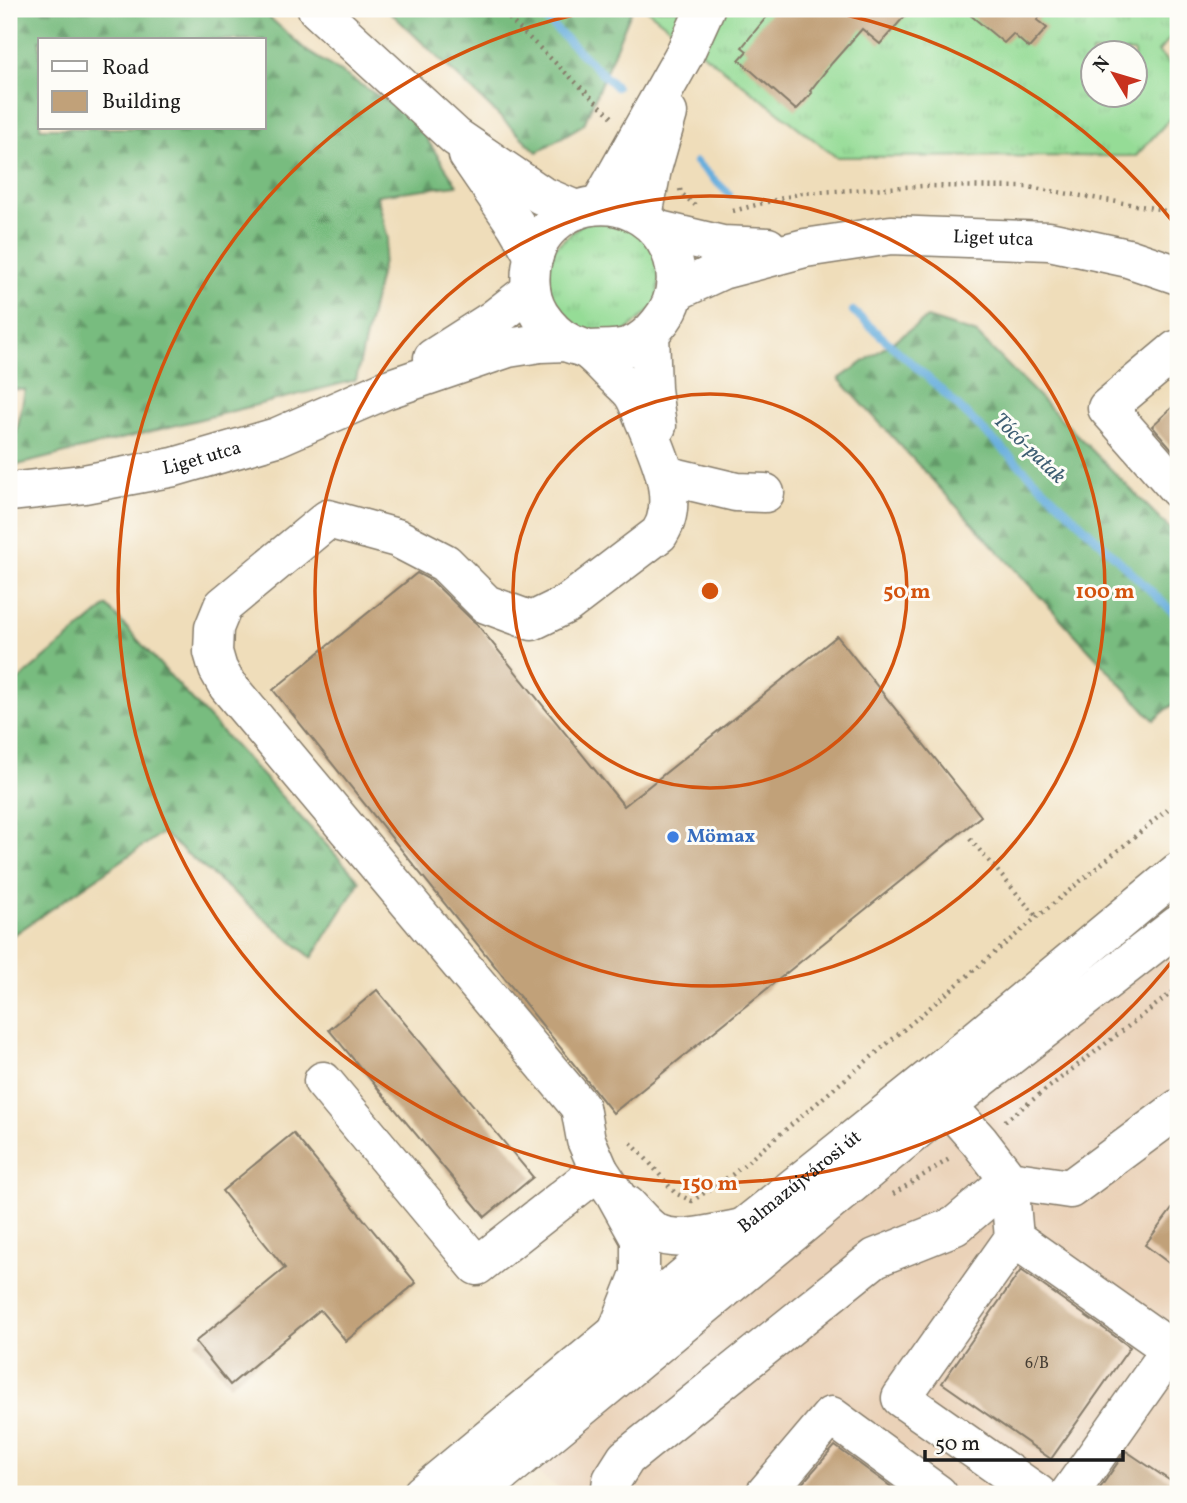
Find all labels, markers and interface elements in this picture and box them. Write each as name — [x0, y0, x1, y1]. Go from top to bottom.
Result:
legend — [38, 38, 266, 130]
north arrow — [1078, 38, 1148, 108]
text: N — [1088, 51, 1117, 78]
text: Road — [102, 54, 149, 83]
text: Building — [102, 88, 181, 117]
street label: Liget utca — [952, 224, 1034, 253]
water label: Tócó-patak — [986, 407, 1072, 491]
street label: Liget utca — [160, 435, 244, 482]
text: 50 m — [883, 578, 931, 607]
text: 100 m — [1075, 578, 1135, 607]
centre of rings — [698, 579, 722, 603]
place label: Mömax — [687, 824, 755, 850]
marker: Mömax — [665, 829, 681, 845]
street label: Balmazújvárosi út — [733, 1124, 868, 1240]
text: 150 m — [682, 1170, 738, 1199]
house number: 6/B — [1025, 1353, 1049, 1375]
scale bar — [925, 1419, 1122, 1463]
text: 50 m — [935, 1430, 980, 1459]

